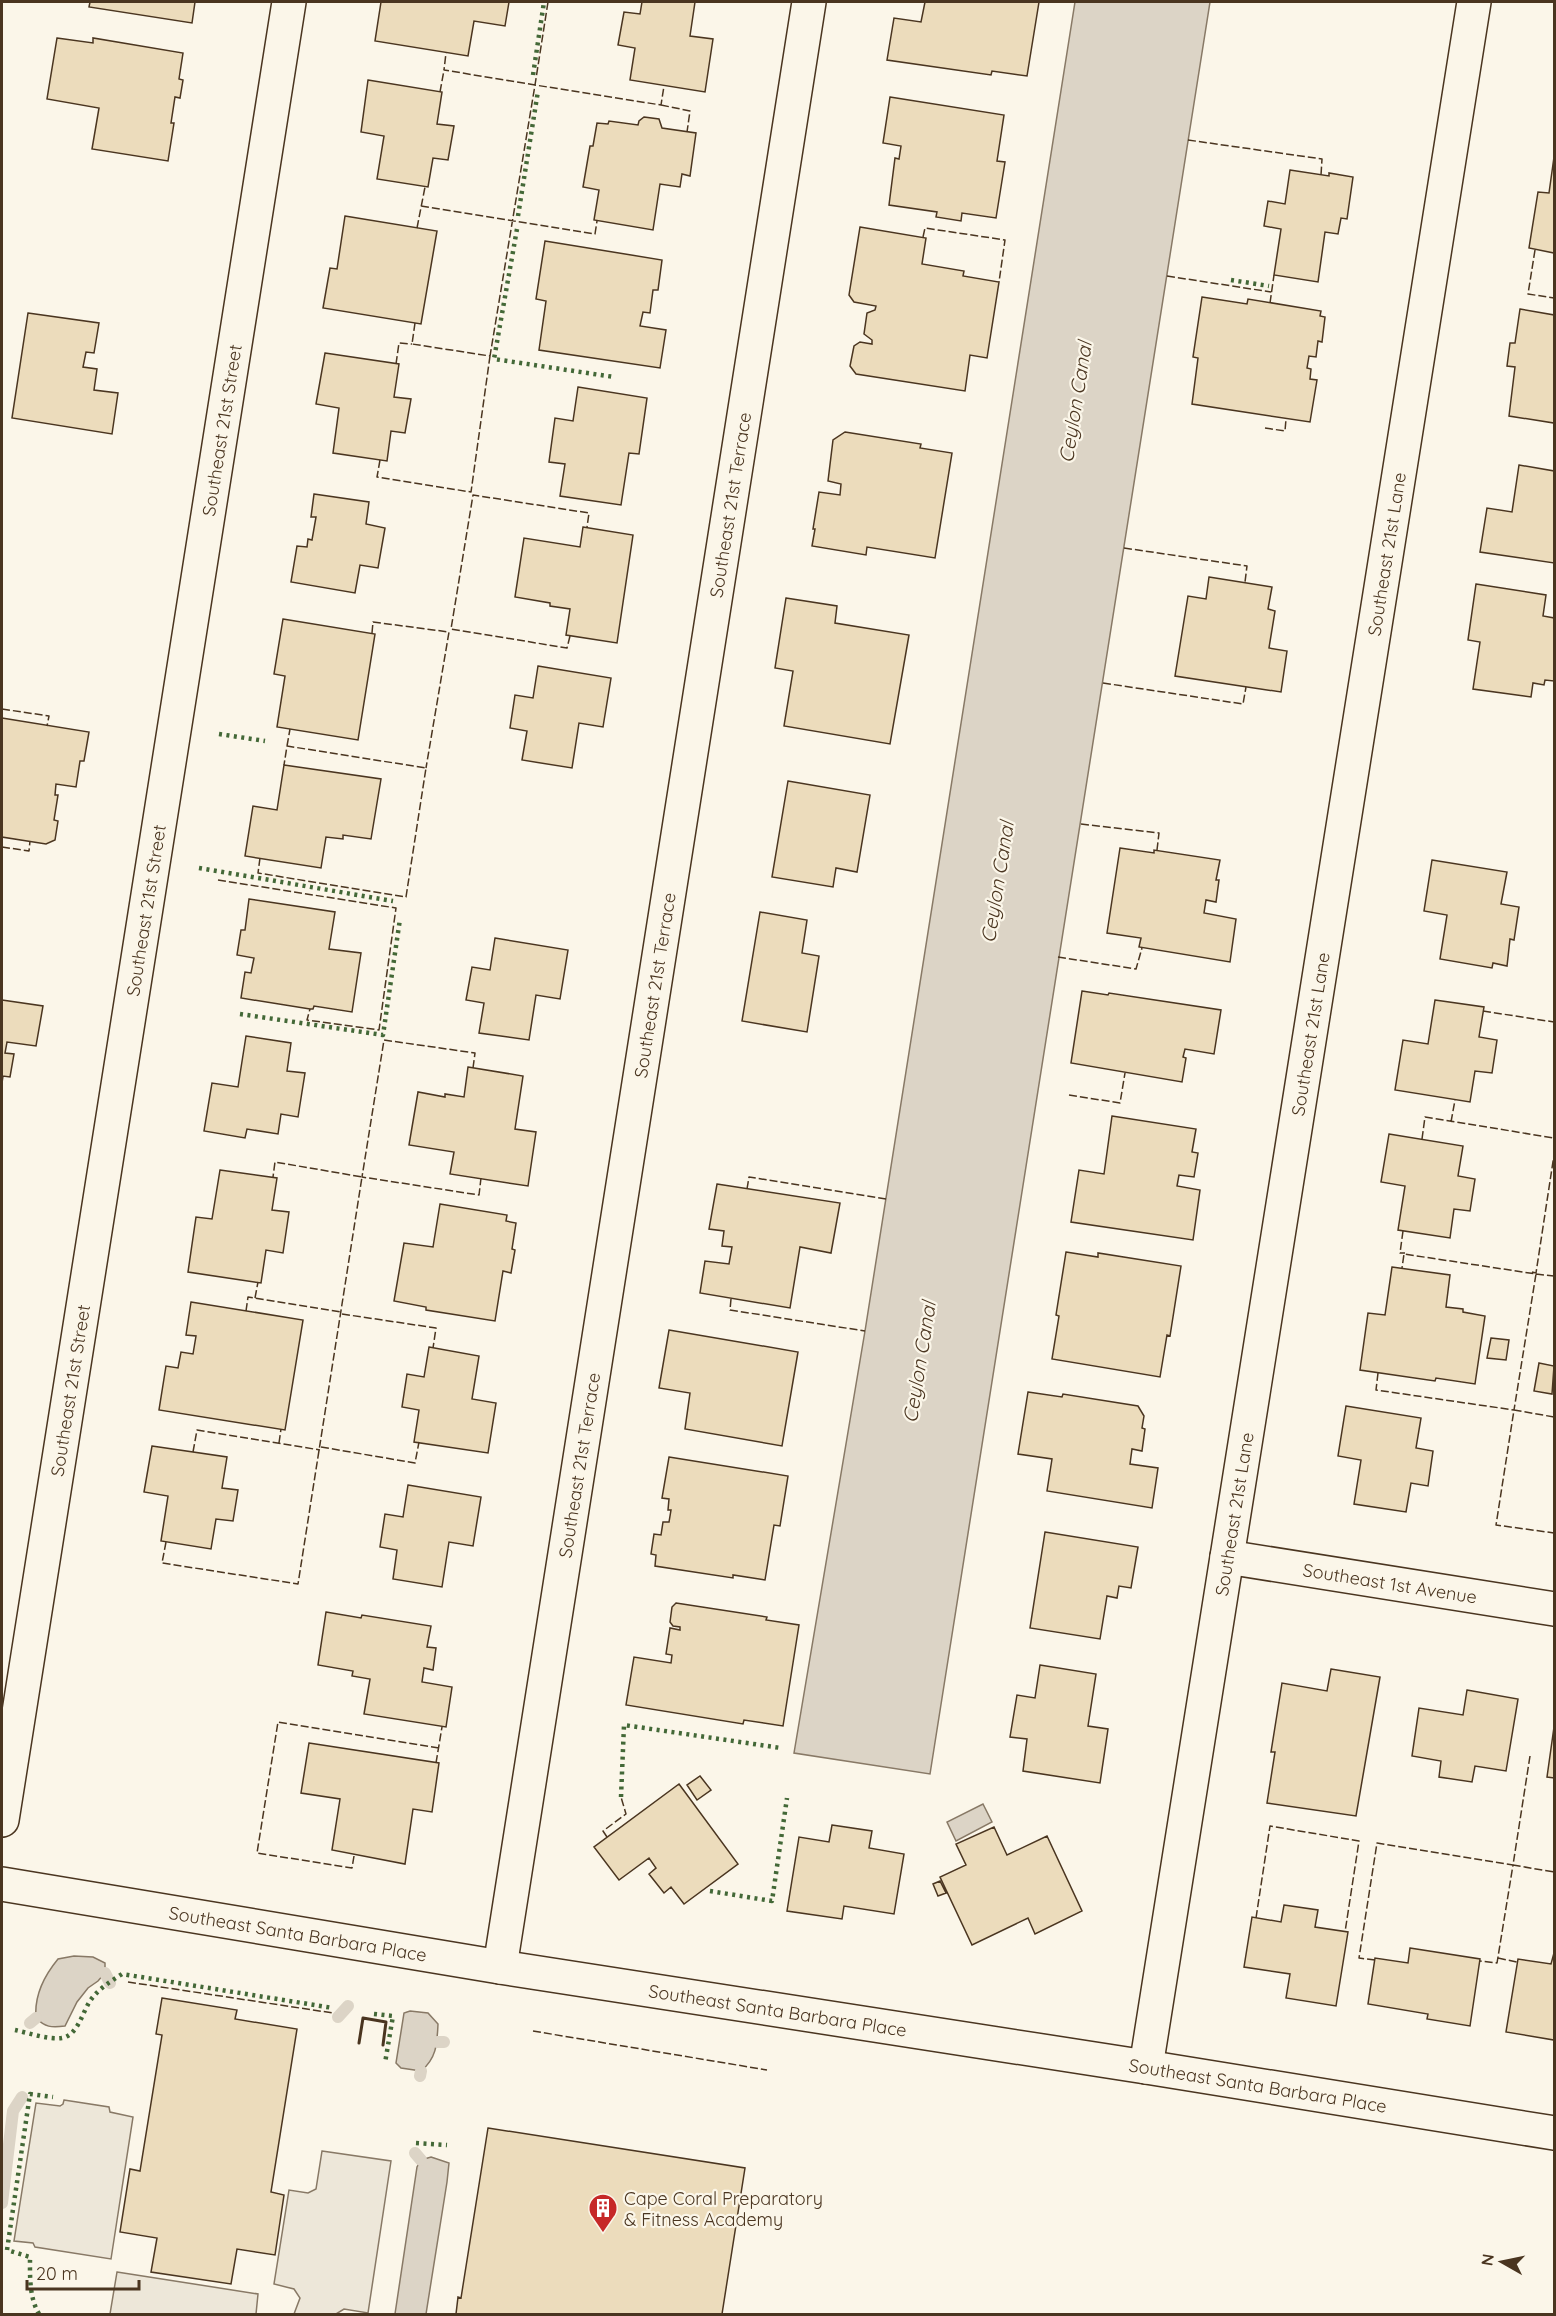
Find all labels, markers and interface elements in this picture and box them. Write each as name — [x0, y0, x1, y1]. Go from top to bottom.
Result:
water label: Ceylon Canal — [1053, 337, 1097, 464]
street label: Southeast 21st Street — [197, 343, 246, 518]
street label: Southeast 21st Terrace — [704, 411, 756, 599]
street label: Southeast 21st Lane — [1362, 470, 1411, 637]
water label: Ceylon Canal — [975, 817, 1019, 944]
street label: Southeast 21st Street — [121, 823, 171, 998]
street label: Southeast 21st Terrace — [628, 891, 680, 1079]
street label: Southeast 21st Lane — [1286, 950, 1334, 1117]
water label: Ceylon Canal — [897, 1297, 941, 1424]
street label: Southeast 21st Street — [45, 1303, 95, 1478]
street label: Southeast 21st Terrace — [553, 1371, 605, 1559]
street label: Southeast 21st Lane — [1210, 1430, 1258, 1597]
street label: Southeast 1st Avenue — [1301, 1558, 1479, 1608]
street label: Southeast Santa Barbara Place — [167, 1901, 429, 1966]
street label: Southeast Santa Barbara Place — [647, 1979, 909, 2041]
street label: Southeast Santa Barbara Place — [1127, 2053, 1389, 2117]
place label: Cape Coral Preparatory & Fitness Academy — [624, 2187, 823, 2231]
building icon: Cape Coral Preparatory & Fitness Academy — [587, 2192, 619, 2234]
north arrow — [1472, 2232, 1532, 2292]
text: N — [1476, 2252, 1498, 2267]
scale bar — [27, 2253, 140, 2291]
text: 20 m — [36, 2262, 78, 2285]

